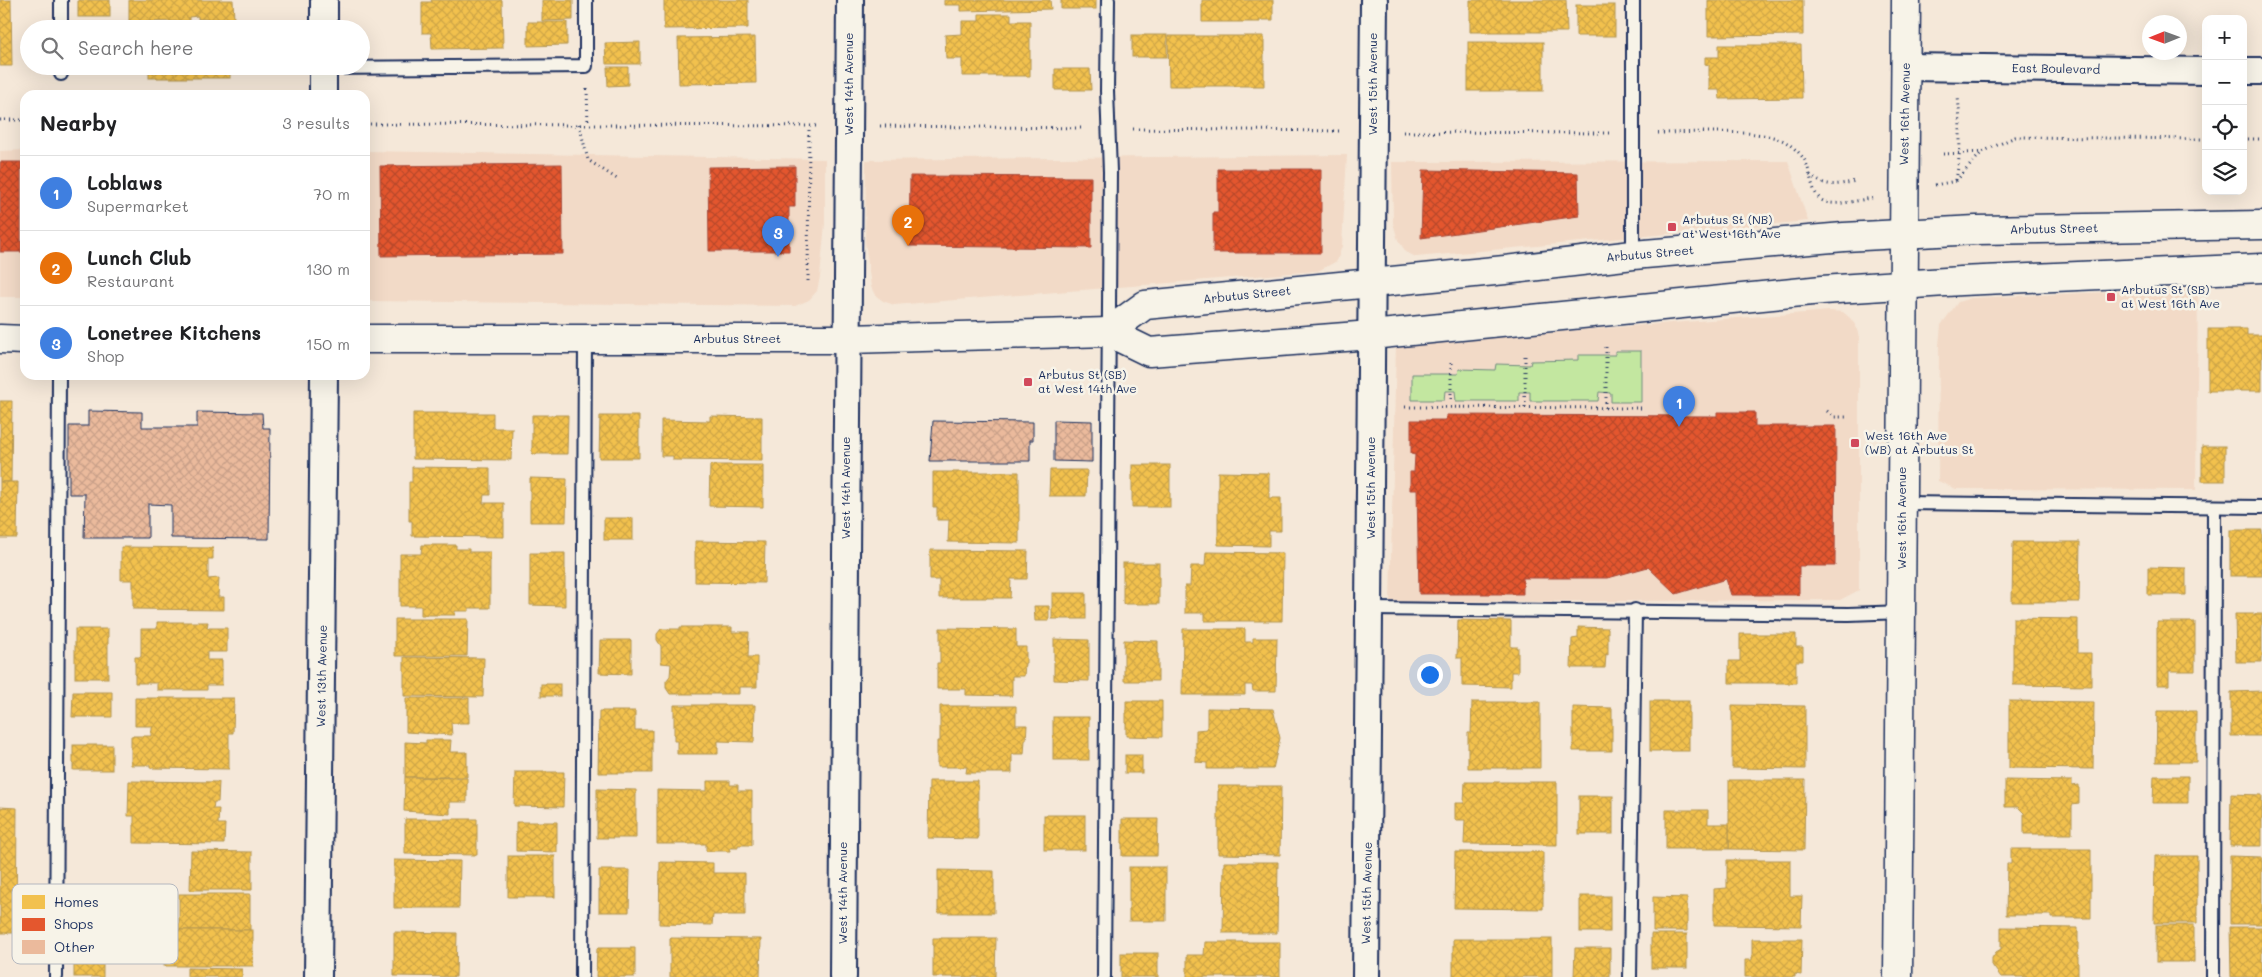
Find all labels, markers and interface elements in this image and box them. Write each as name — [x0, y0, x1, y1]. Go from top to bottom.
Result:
north arrow — [2142, 15, 2187, 60]
map controls — [2202, 15, 2247, 195]
button: + — [2202, 15, 2247, 60]
search box — [20, 20, 370, 75]
street label: West 14th Avenue — [840, 33, 856, 135]
street label: West 15th Avenue — [1364, 33, 1380, 135]
icon: search — [38, 34, 66, 62]
text: Search here — [78, 35, 194, 60]
street label: East Boulevard — [2012, 59, 2101, 77]
button: − — [2202, 60, 2247, 105]
street label: West 16th Avenue — [1895, 62, 1913, 166]
button: locate — [2202, 105, 2247, 150]
text: Nearby — [40, 109, 117, 136]
text: 3 results — [282, 112, 350, 133]
button: layers — [2202, 150, 2247, 195]
text: Loblaws — [87, 170, 163, 195]
text: 1 — [52, 183, 60, 204]
text: 70 m — [313, 183, 350, 204]
text: Supermarket — [87, 195, 189, 216]
pin: 2 — [892, 205, 924, 246]
place label: Arbutus St (NB) at West 16th Ave — [1682, 211, 1781, 241]
pin: 3 — [762, 216, 794, 257]
street label: Arbutus Street — [2010, 219, 2098, 237]
marker: Arbutus St (NB) at West 16th Ave — [1666, 221, 1678, 233]
street label: Arbutus Street — [1605, 241, 1695, 265]
text: Lunch Club — [87, 245, 191, 270]
text: 2 — [52, 258, 60, 279]
text: 130 m — [306, 258, 350, 279]
text: Restaurant — [87, 270, 175, 291]
street label: Arbutus Street — [1202, 281, 1292, 307]
place label: Arbutus St (SB) at West 16th Ave — [2121, 281, 2220, 311]
marker: Arbutus St (SB) at West 16th Ave — [2105, 291, 2117, 303]
text: Lonetree Kitchens — [87, 320, 261, 345]
street label: Arbutus Street — [693, 330, 781, 346]
text: 3 — [51, 333, 61, 354]
text: 150 m — [306, 333, 350, 354]
text: Shop — [87, 345, 124, 366]
place label: Arbutus St (SB) at West 14th Ave — [1038, 366, 1137, 396]
marker: Arbutus St (SB) at West 14th Ave — [1022, 376, 1034, 388]
pin: 1 — [1663, 386, 1695, 427]
place label: West 16th Ave (WB) at Arbutus St — [1865, 427, 1974, 457]
street label: West 14th Avenue — [837, 437, 853, 539]
street label: West 15th Avenue — [1362, 437, 1378, 539]
marker: West 16th Ave (WB) at Arbutus St — [1849, 437, 1861, 449]
street label: West 16th Avenue — [1893, 467, 1909, 569]
street label: West 13th Avenue — [312, 624, 330, 727]
your location — [1417, 662, 1443, 688]
street label: West 14th Avenue — [834, 842, 850, 944]
street label: West 15th Avenue — [1357, 842, 1375, 944]
legend — [12, 884, 178, 964]
text: Homes — [54, 892, 99, 911]
text: Shops — [54, 914, 94, 933]
text: Other — [54, 937, 95, 956]

